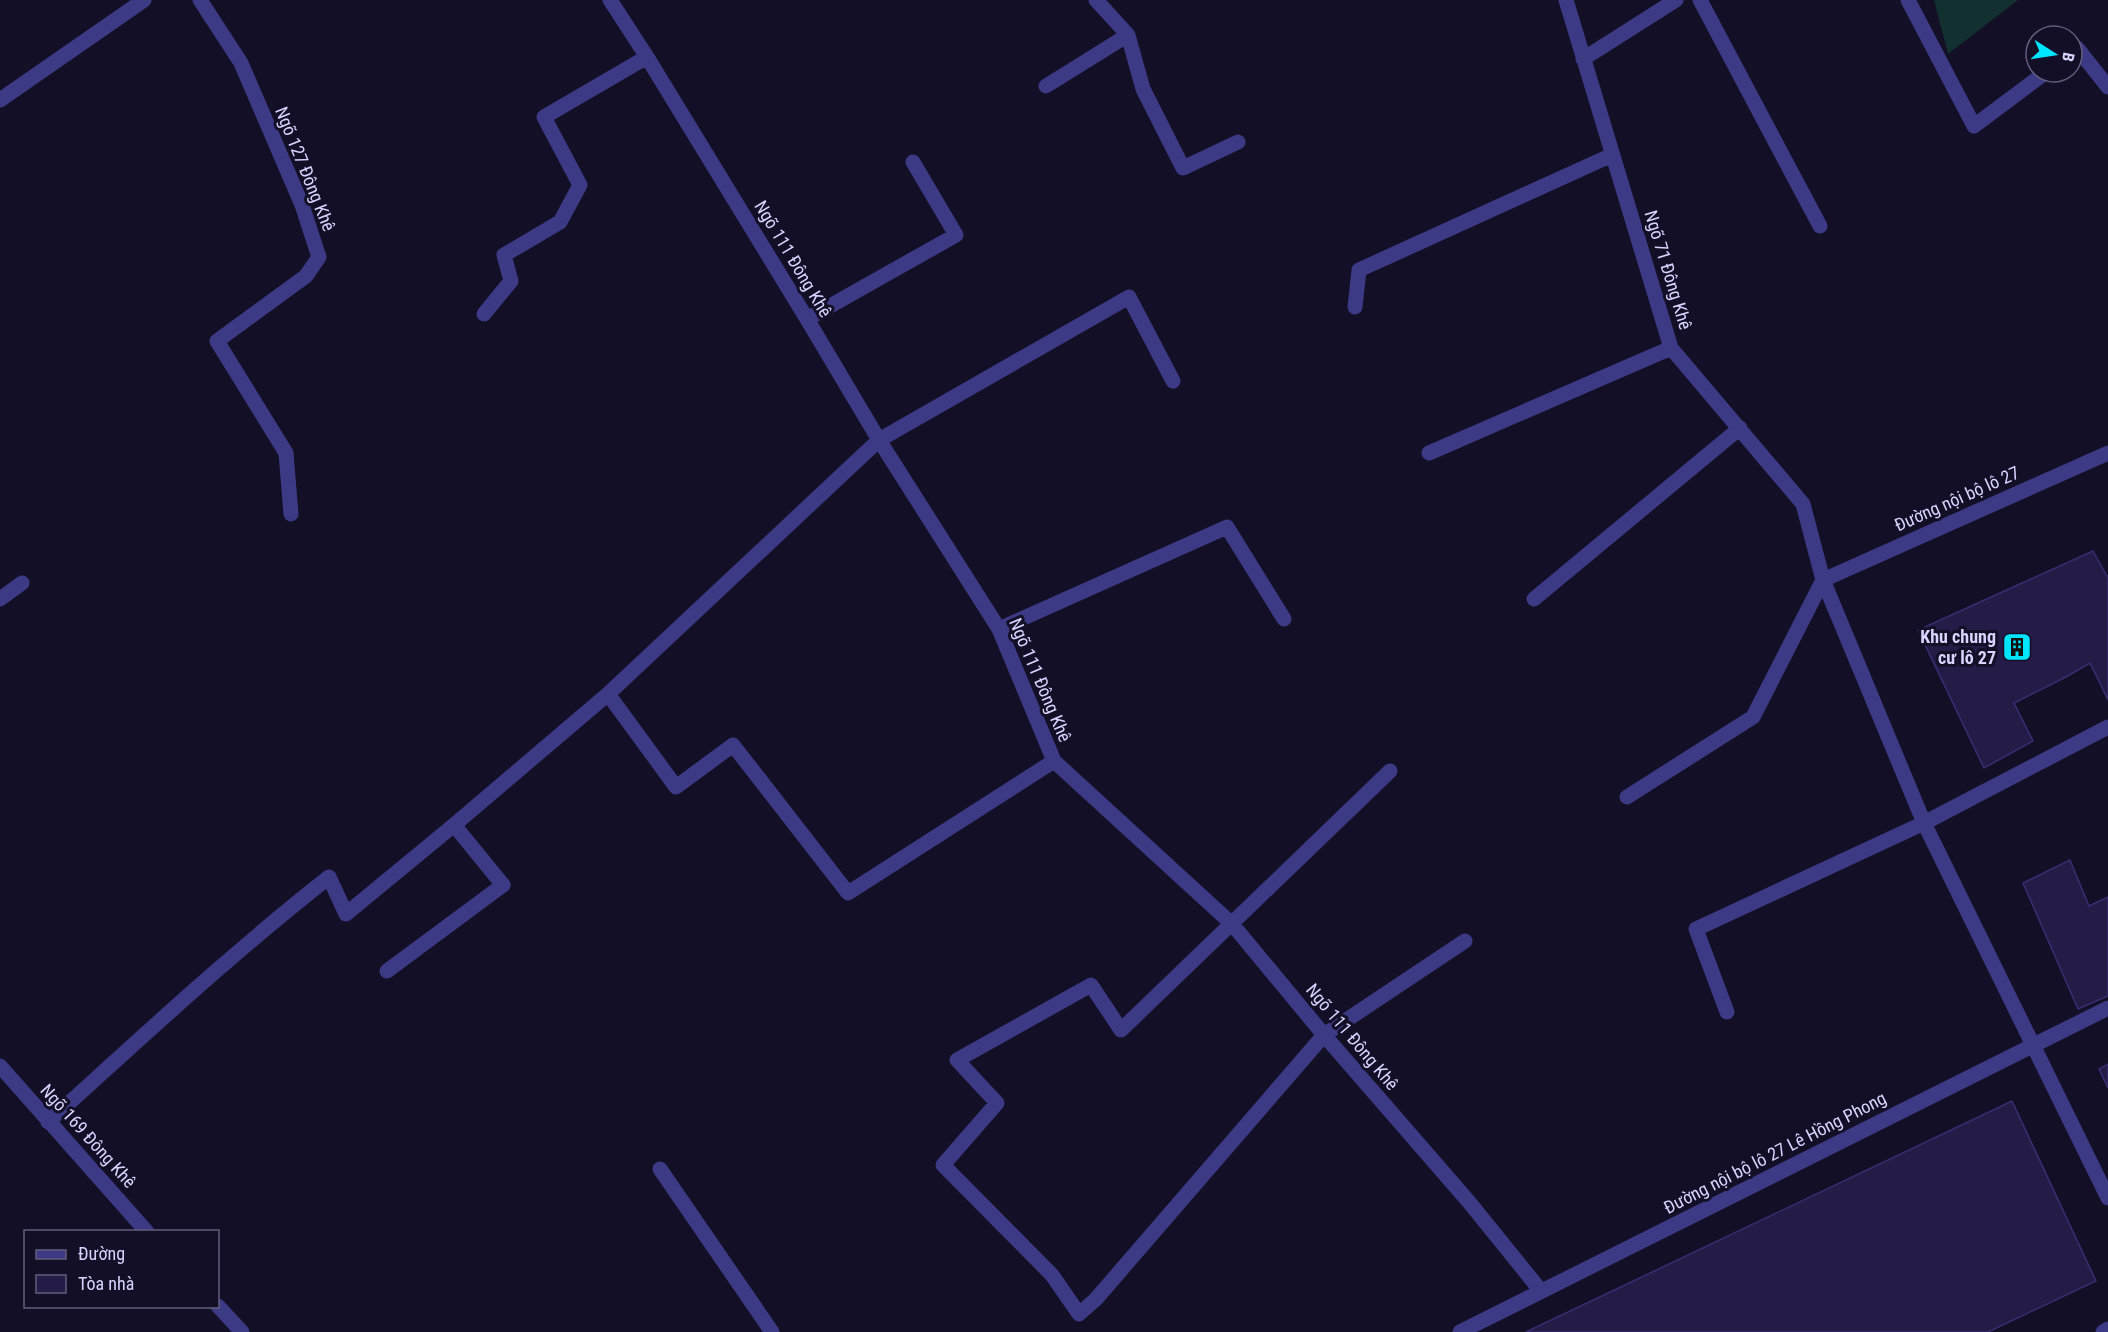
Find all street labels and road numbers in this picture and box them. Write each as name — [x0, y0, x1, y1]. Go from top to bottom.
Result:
street label: Ngõ 127 Đông Khê — [271, 104, 340, 234]
street label: Ngõ 111 Đông Khê — [750, 197, 836, 321]
street label: Ngõ 71 Đông Khê — [1640, 208, 1697, 332]
street label: Đường nội bộ lô 27 — [1891, 462, 2023, 535]
street label: Ngõ 111 Đông Khê — [1005, 615, 1076, 745]
street label: Ngõ 111 Đông Khê — [1302, 979, 1403, 1094]
street label: Ngõ 169 Đông Khê — [36, 1080, 140, 1192]
street label: Đường nội bộ lô 27 Lê Hồng Phong — [1660, 1087, 1890, 1218]

